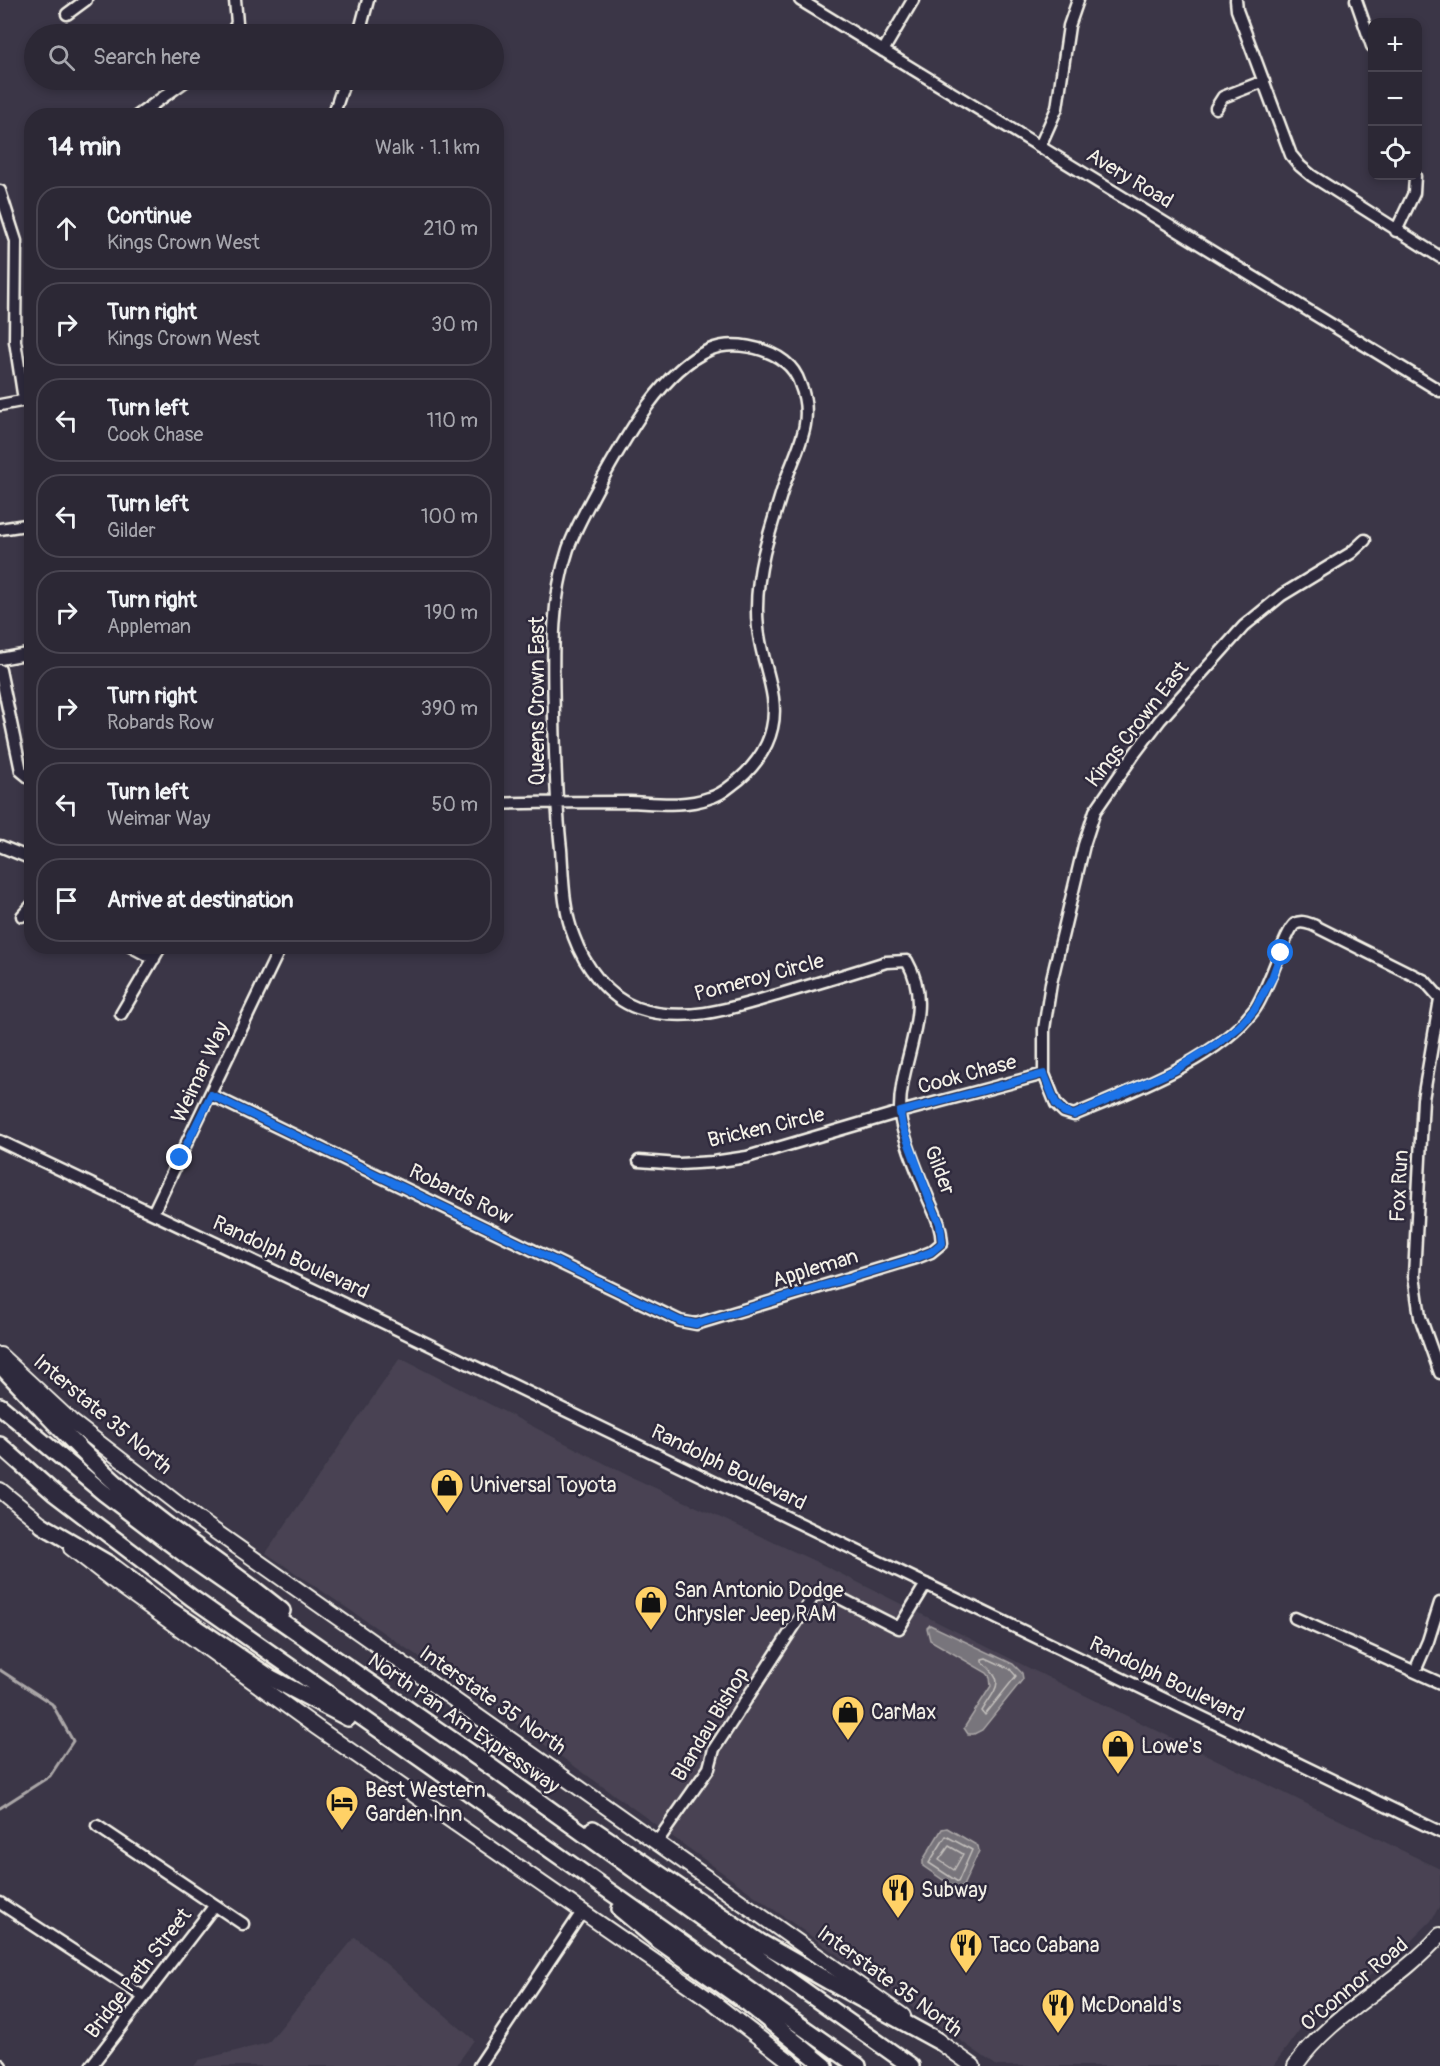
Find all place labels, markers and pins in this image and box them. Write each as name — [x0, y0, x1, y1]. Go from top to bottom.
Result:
shop icon: Universal Toyota — [429, 1467, 465, 1514]
place label: Universal Toyota — [470, 1472, 617, 1499]
place label: San Antonio Dodge Chrysler Jeep RAM — [674, 1577, 844, 1628]
shop icon: San Antonio Dodge Chrysler Jeep RAM — [633, 1584, 669, 1631]
shop icon: CarMax — [830, 1694, 866, 1741]
place label: CarMax — [871, 1699, 937, 1726]
shop icon: Lowe's — [1100, 1728, 1136, 1775]
place label: Lowe's — [1141, 1733, 1203, 1760]
place label: Best Western Garden Inn — [365, 1777, 486, 1828]
hotel icon: Best Western Garden Inn — [324, 1784, 360, 1831]
restaurant icon: Subway — [880, 1872, 916, 1919]
place label: Subway — [921, 1877, 987, 1904]
restaurant icon: Taco Cabana — [948, 1927, 984, 1974]
place label: Taco Cabana — [989, 1932, 1099, 1959]
restaurant icon: McDonald's — [1040, 1987, 1076, 2034]
place label: McDonald's — [1081, 1992, 1182, 2019]

